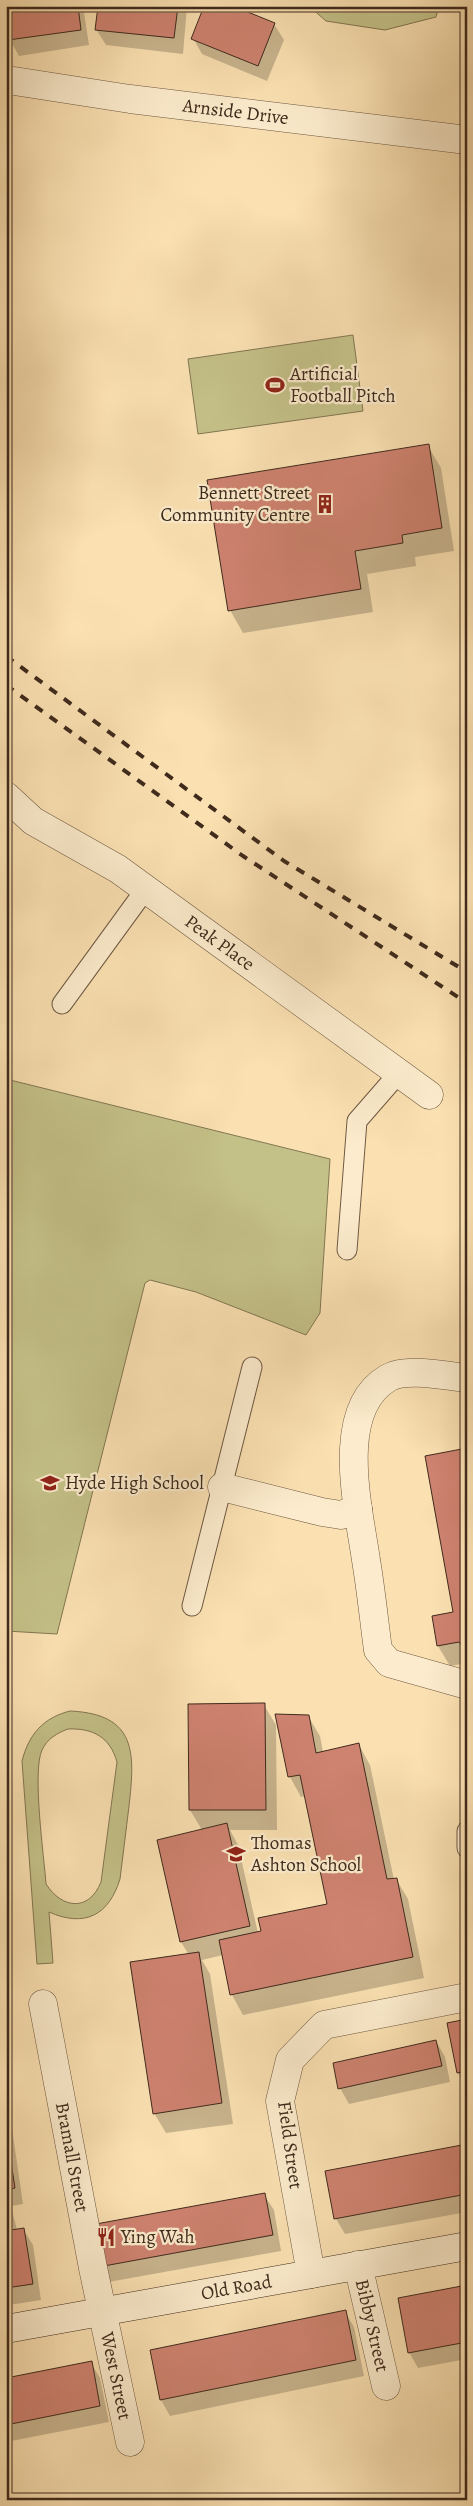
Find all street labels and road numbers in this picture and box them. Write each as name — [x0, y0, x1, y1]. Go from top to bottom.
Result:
street label: Arnside Drive — [180, 92, 290, 131]
street label: Peak Place — [179, 909, 260, 977]
street label: Field Street — [271, 2099, 309, 2191]
street label: Bramall Street — [49, 2100, 95, 2215]
street label: Old Road — [199, 2268, 274, 2307]
street label: Bibby Street — [349, 2276, 395, 2374]
street label: West Street — [94, 2329, 138, 2422]

